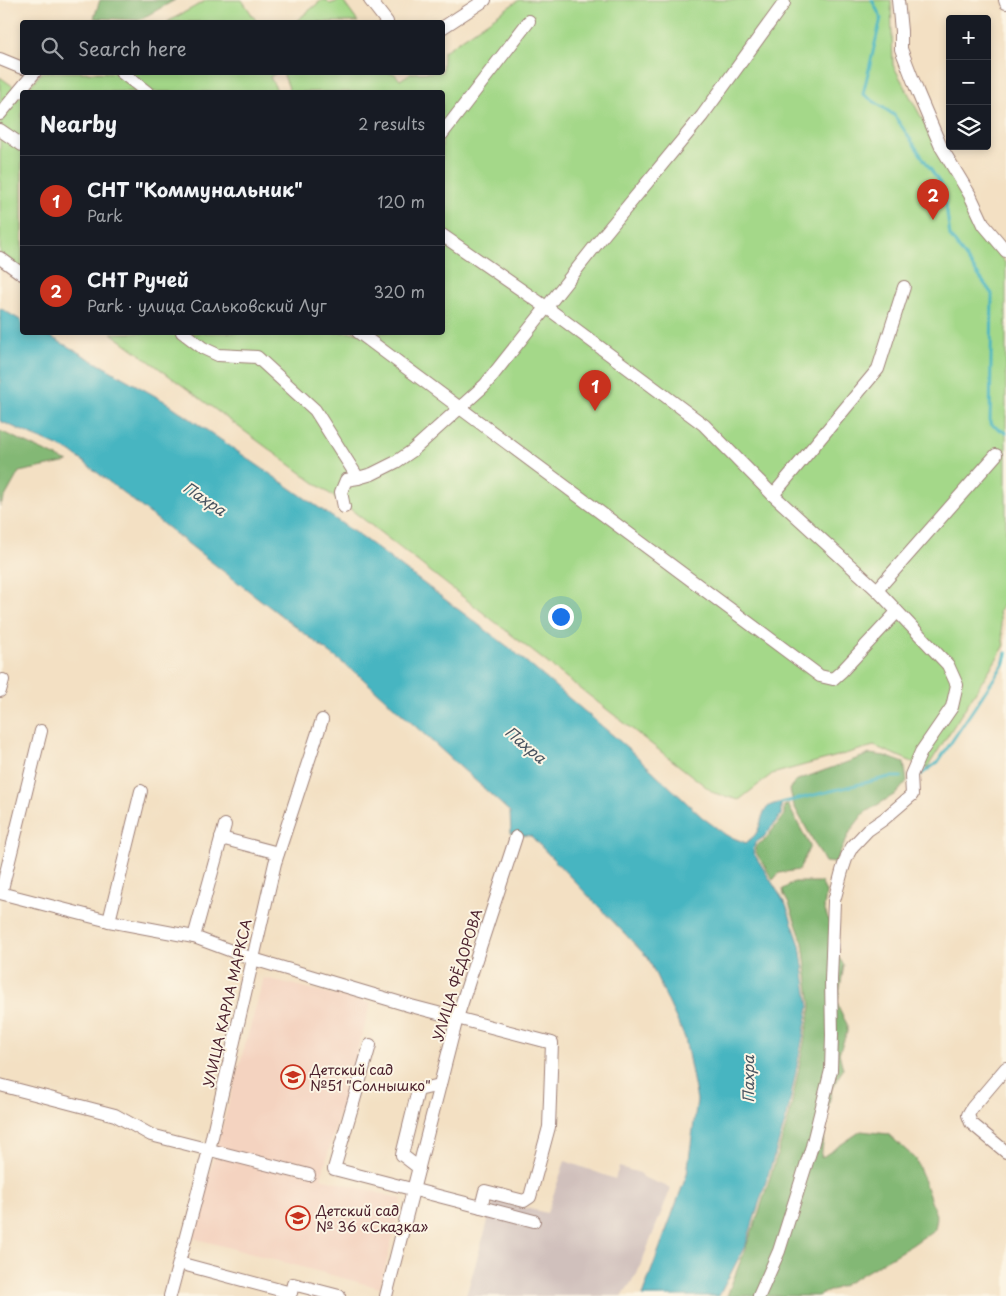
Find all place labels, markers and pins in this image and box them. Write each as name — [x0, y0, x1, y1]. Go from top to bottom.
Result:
pin: 2 — [917, 179, 949, 220]
pin: 1 — [579, 370, 611, 411]
place label: Детский сад №51 "Солнышко" — [309, 1059, 431, 1096]
school or university icon: Детский сад №51 "Солнышко" — [280, 1064, 306, 1090]
place label: Детский сад № 36 «Сказка» — [315, 1200, 428, 1237]
school or university icon: Детский сад № 36 «Сказка» — [285, 1205, 311, 1231]

